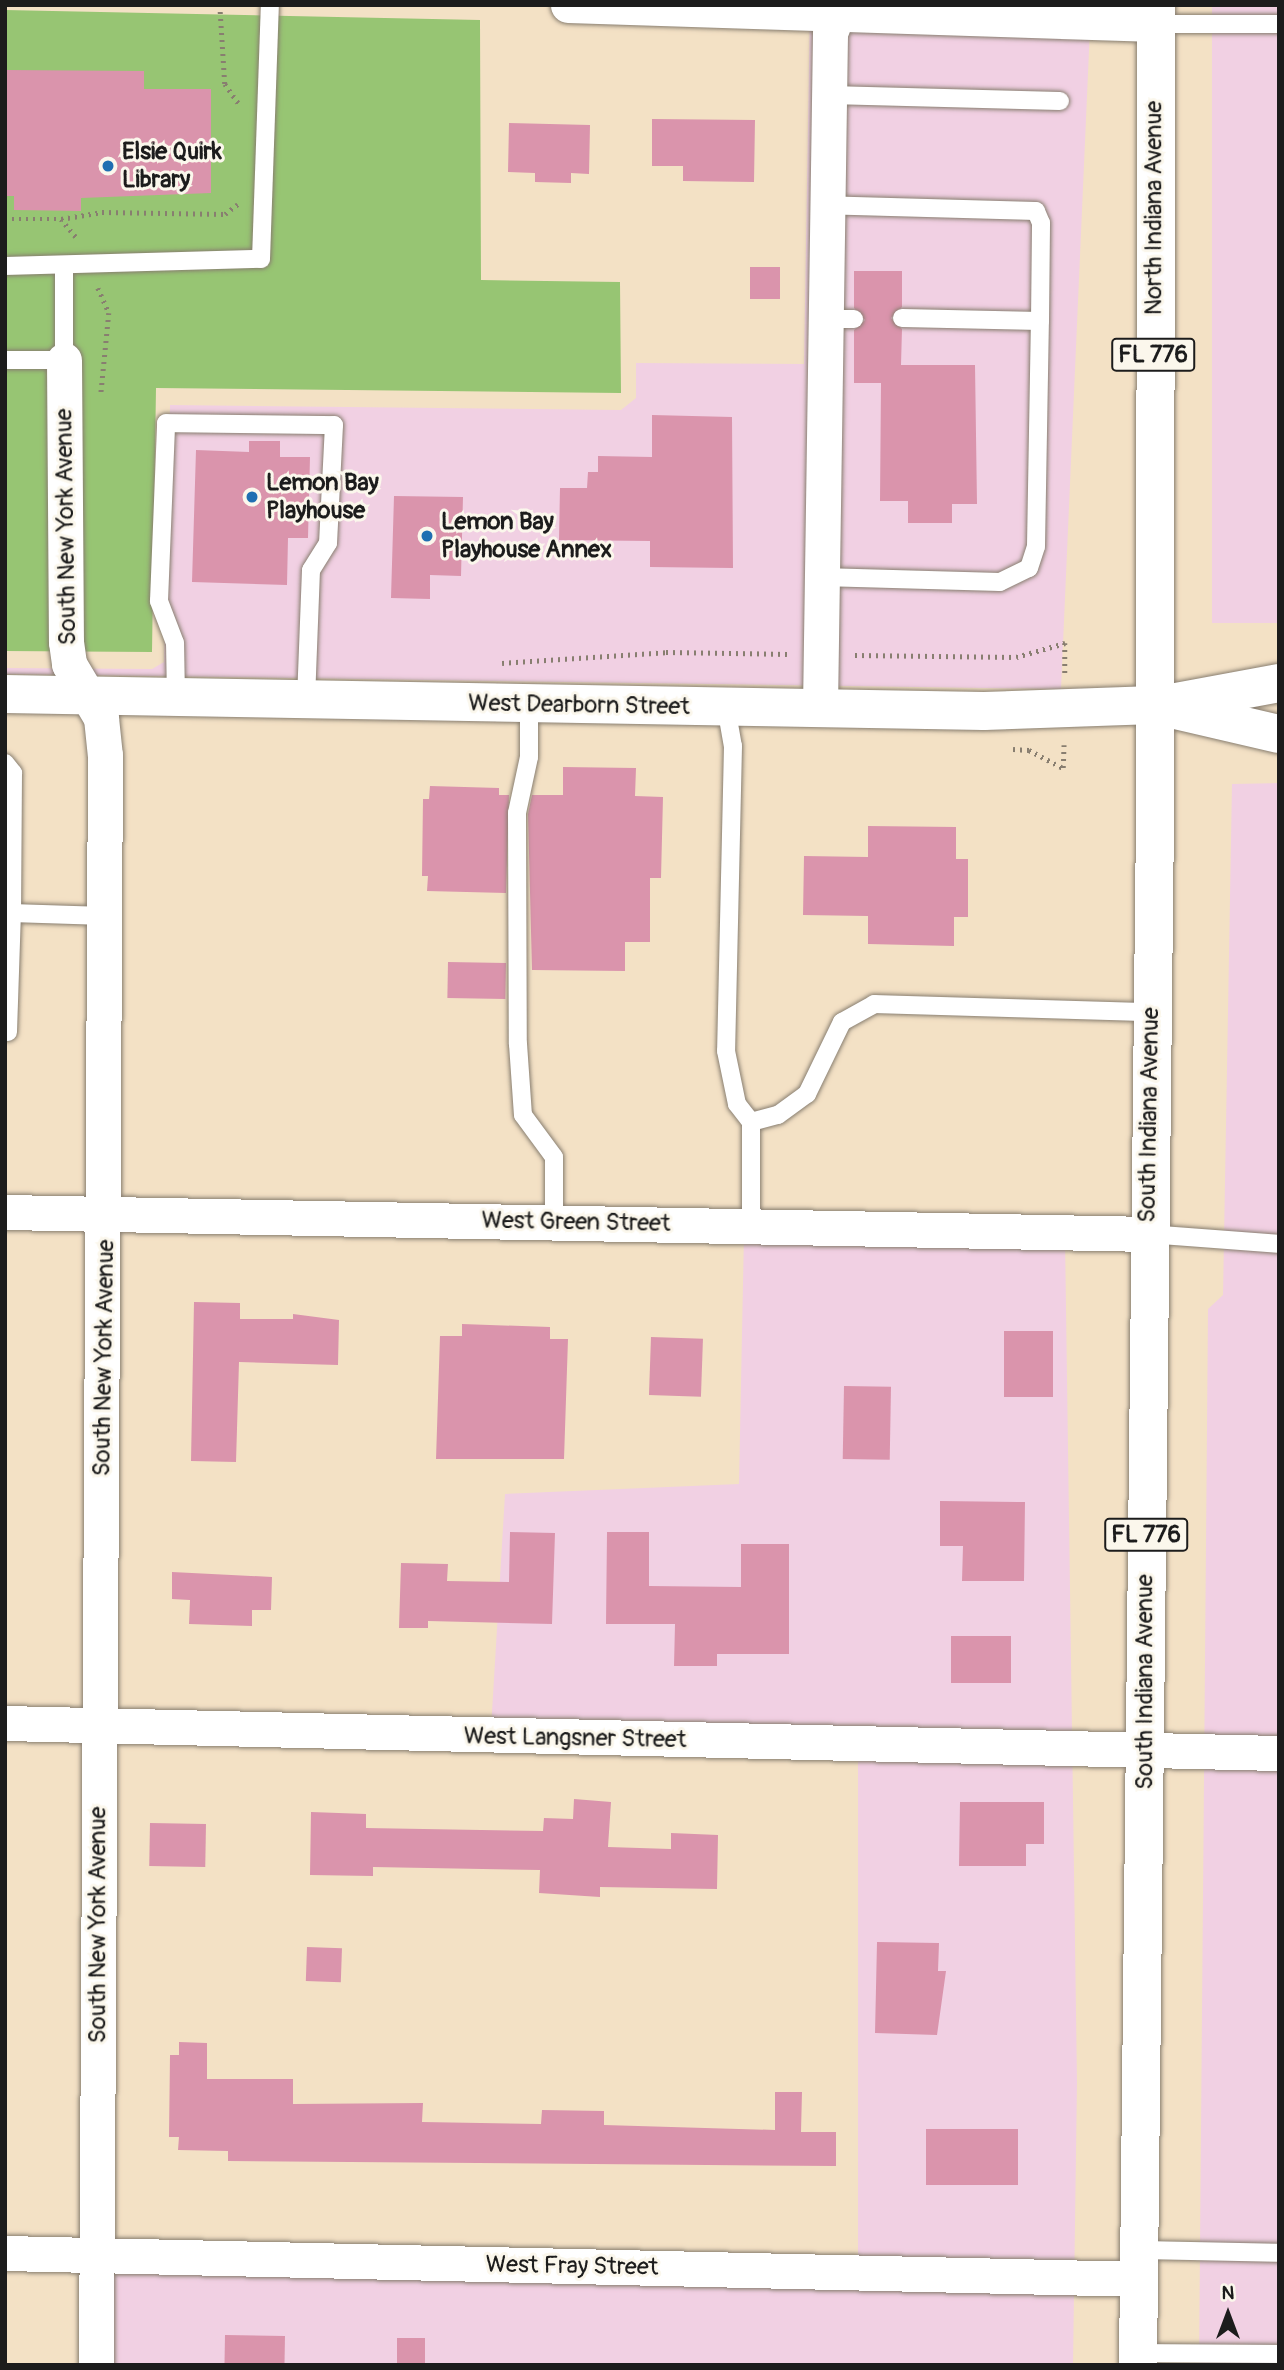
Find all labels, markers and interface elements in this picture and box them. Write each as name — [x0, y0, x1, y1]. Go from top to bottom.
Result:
street label: North Indiana Avenue — [1140, 101, 1168, 315]
place label: Elsie Quirk Library — [122, 138, 222, 194]
marker: Elsie Quirk Library — [100, 158, 116, 174]
road number: FL 776 — [1111, 336, 1195, 374]
street label: South New York Avenue — [50, 408, 82, 646]
place label: Lemon Bay Playhouse — [266, 469, 379, 525]
marker: Lemon Bay Playhouse — [244, 489, 260, 505]
place label: Lemon Bay Playhouse Annex — [441, 508, 612, 564]
marker: Lemon Bay Playhouse Annex — [419, 528, 435, 544]
street label: West Dearborn Street — [468, 689, 690, 721]
street label: South Indiana Avenue — [1133, 1007, 1165, 1223]
street label: West Green Street — [481, 1206, 671, 1238]
street label: South New York Avenue — [88, 1239, 120, 1477]
road number: FL 776 — [1104, 1516, 1188, 1554]
street label: South Indiana Avenue — [1131, 1574, 1159, 1790]
street label: West Langsner Street — [463, 1722, 687, 1754]
street label: South New York Avenue — [84, 1807, 112, 2043]
street label: West Fray Street — [485, 2250, 659, 2282]
north arrow — [1193, 2279, 1263, 2349]
text: N — [1222, 2281, 1234, 2305]

